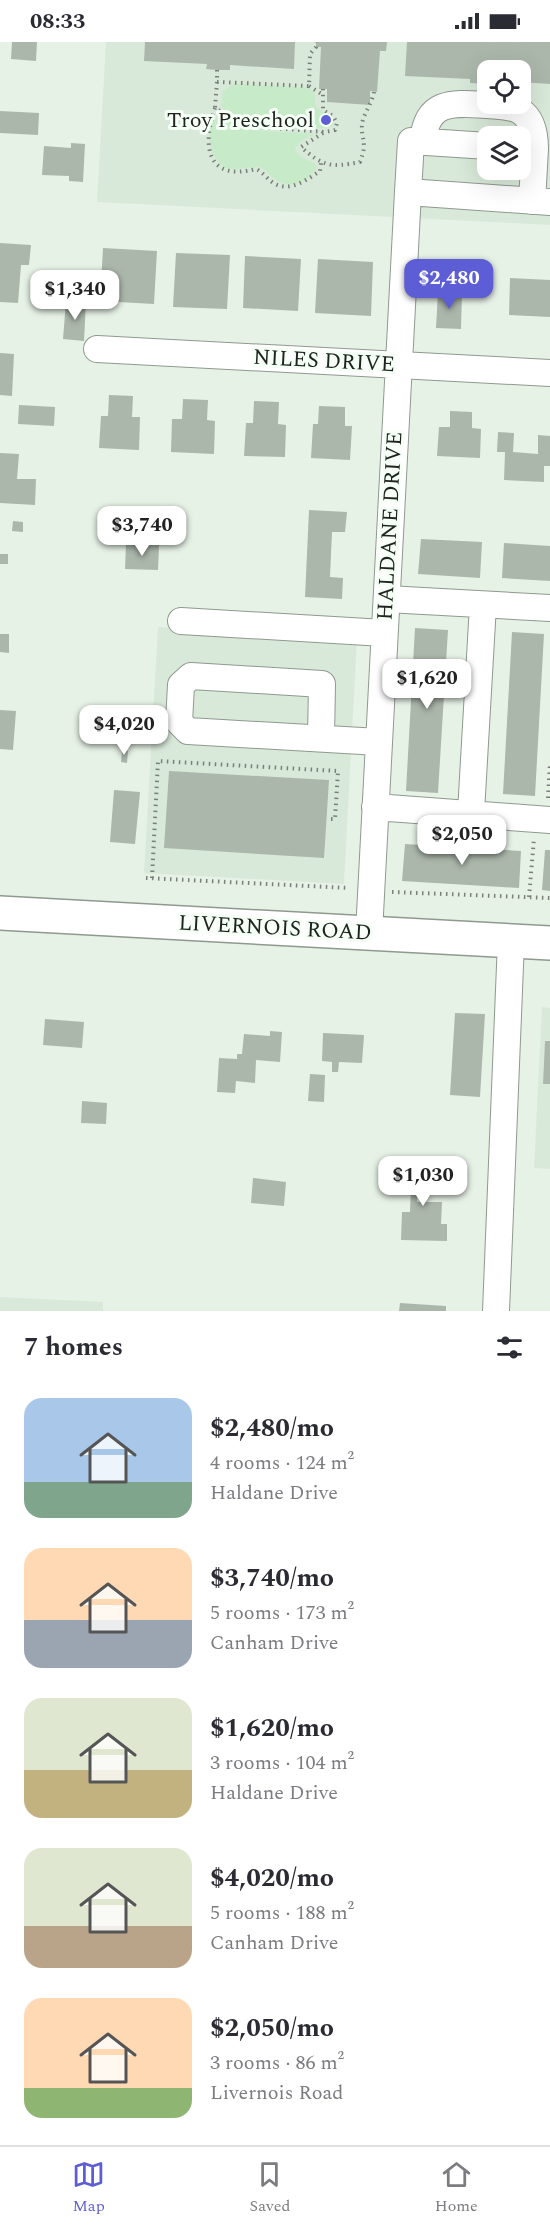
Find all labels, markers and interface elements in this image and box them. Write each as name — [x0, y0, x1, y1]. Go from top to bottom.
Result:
text: 08:33 — [30, 5, 85, 38]
map controls — [477, 60, 531, 180]
button: locate — [477, 60, 531, 114]
place label: Troy Preschool — [167, 104, 314, 137]
marker: Troy Preschool — [319, 113, 333, 127]
button: layers — [477, 126, 531, 180]
pin: $2,480 — [400, 259, 498, 310]
text: $2,480 — [418, 263, 480, 293]
pin: $1,340 — [26, 270, 124, 321]
text: $1,340 — [44, 274, 106, 304]
street label: NILES DRIVE — [252, 341, 396, 381]
street label: HALDANE DRIVE — [369, 431, 411, 621]
pin: $3,740 — [93, 506, 191, 557]
text: $3,740 — [111, 510, 173, 540]
pin: $1,620 — [378, 659, 476, 710]
text: $1,620 — [396, 663, 458, 693]
pin: $4,020 — [75, 705, 173, 756]
text: $4,020 — [93, 709, 155, 739]
pin: $2,050 — [413, 815, 511, 866]
text: $2,050 — [431, 819, 493, 849]
street label: LIVERNOIS ROAD — [177, 906, 373, 950]
pin: $1,030 — [374, 1156, 472, 1207]
text: $1,030 — [392, 1160, 454, 1190]
text: 7 homes — [24, 1327, 123, 1367]
icon: filters — [493, 1331, 526, 1364]
text: $2,480/mo — [210, 1408, 334, 1448]
icon: home — [72, 1422, 144, 1494]
text: 4 rooms · 124 m² — [210, 1448, 354, 1478]
text: Haldane Drive — [210, 1478, 338, 1508]
text: $3,740/mo — [210, 1558, 334, 1598]
icon: home — [72, 1572, 144, 1644]
text: 5 rooms · 173 m² — [210, 1598, 354, 1628]
text: Canham Drive — [210, 1628, 338, 1658]
text: $1,620/mo — [210, 1708, 334, 1748]
icon: home — [72, 1722, 144, 1794]
text: 3 rooms · 104 m² — [210, 1748, 354, 1778]
text: Haldane Drive — [210, 1778, 338, 1808]
text: $4,020/mo — [210, 1858, 334, 1898]
icon: home — [72, 1872, 144, 1944]
text: 5 rooms · 188 m² — [210, 1898, 354, 1928]
text: Canham Drive — [210, 1928, 338, 1958]
text: $2,050/mo — [210, 2008, 334, 2048]
icon: home — [72, 2022, 144, 2094]
text: 3 rooms · 86 m² — [210, 2048, 344, 2078]
text: Livernois Road — [210, 2078, 344, 2108]
tab: Map — [72, 2158, 105, 2218]
tab: Saved — [249, 2158, 290, 2218]
tab: Home — [435, 2158, 478, 2218]

